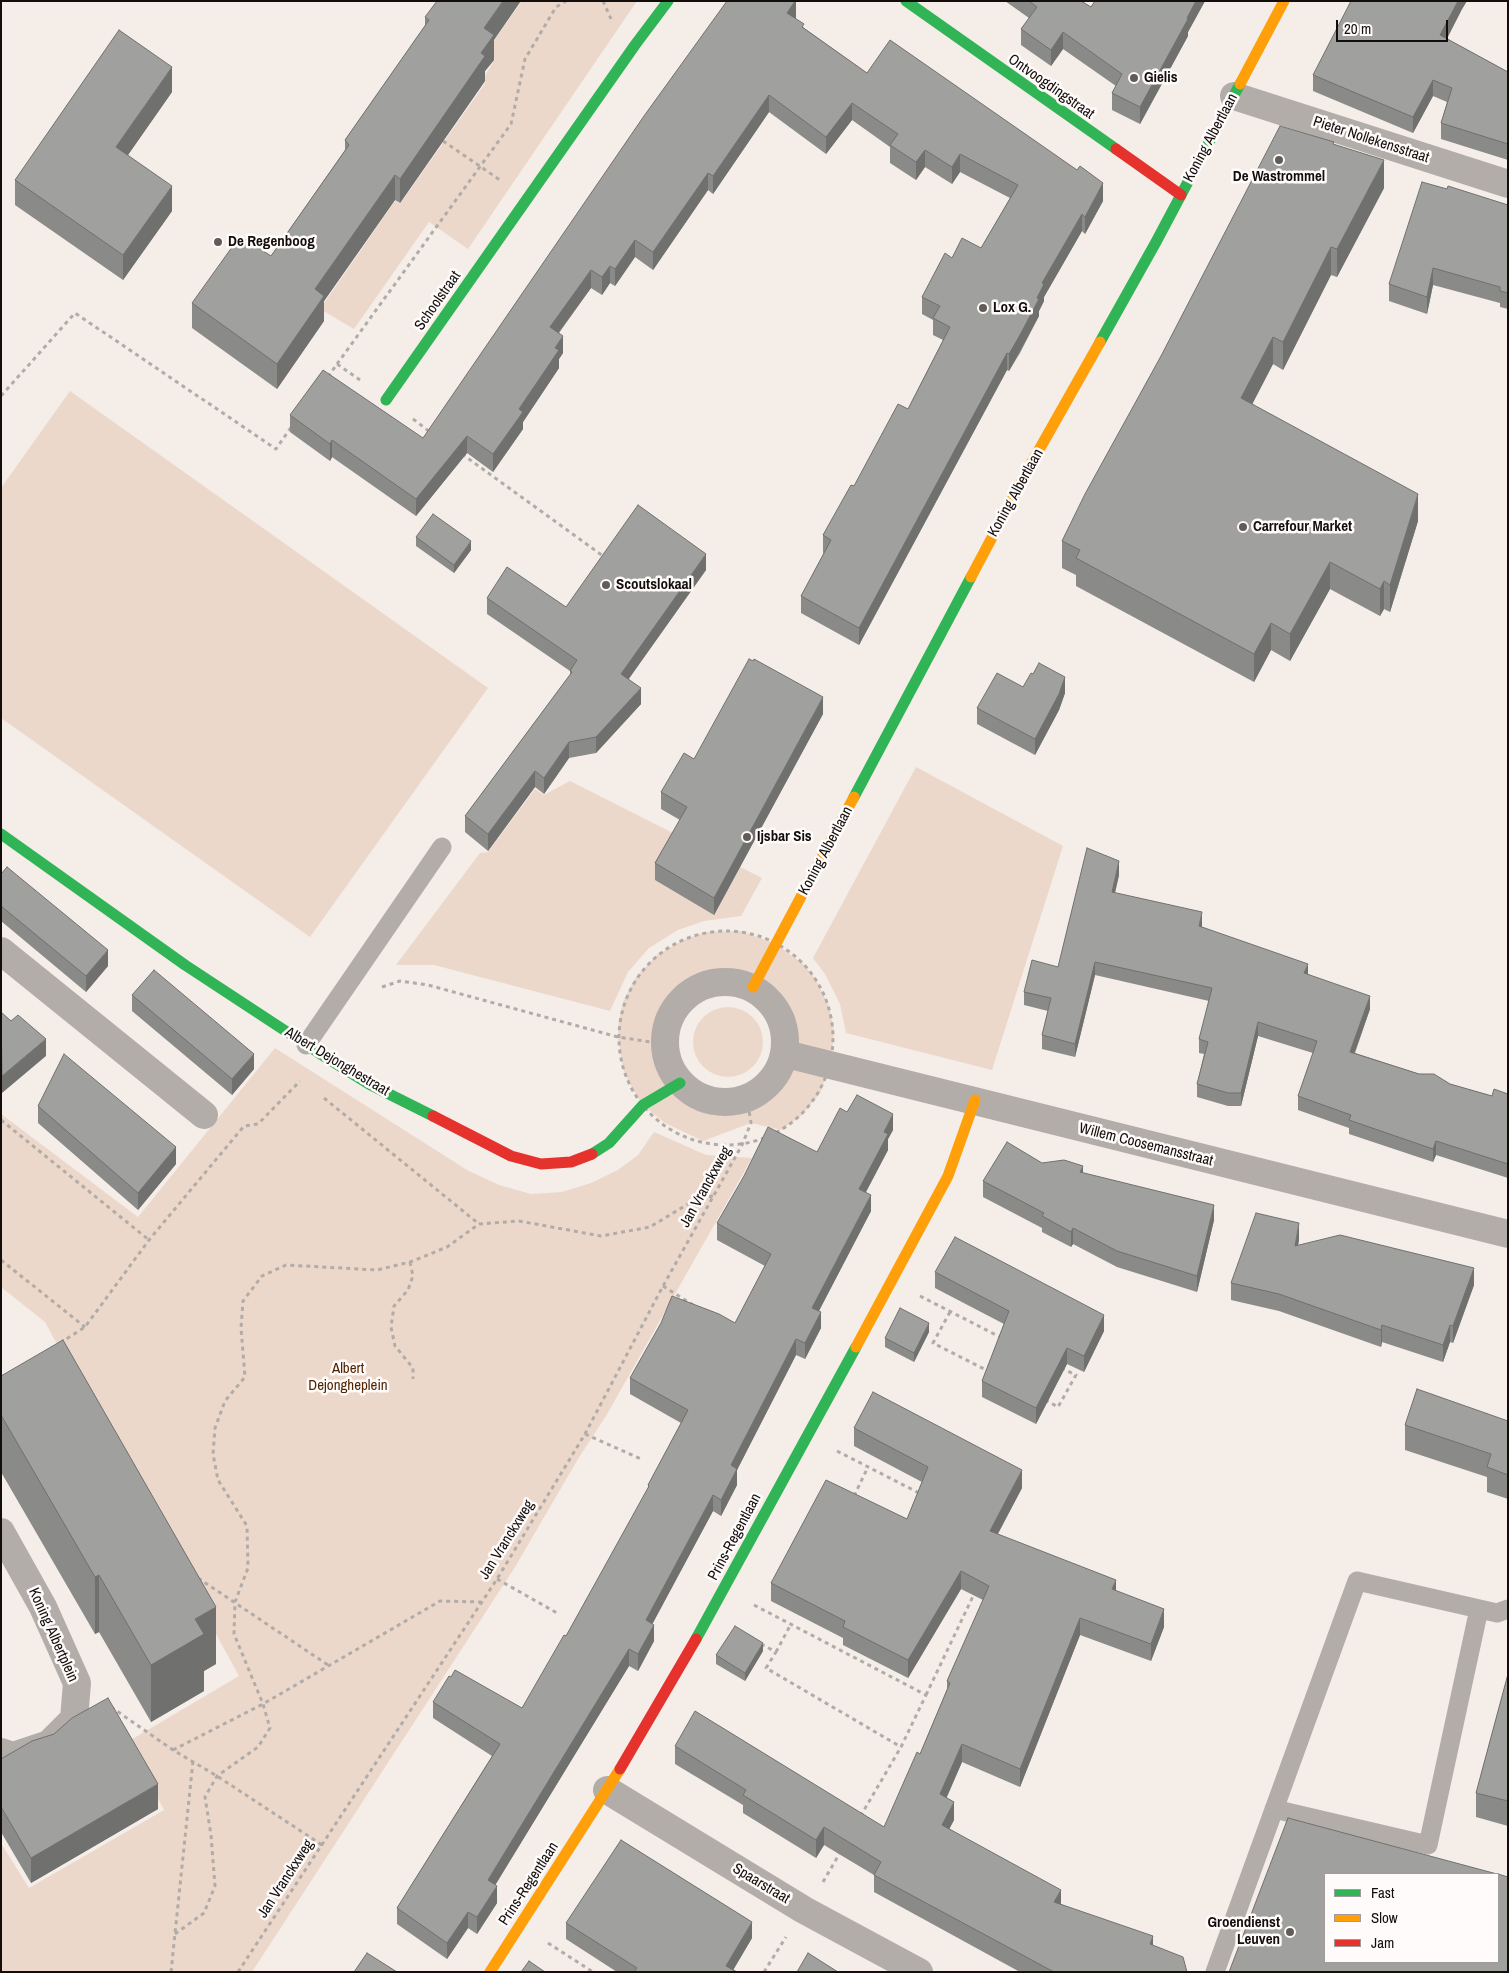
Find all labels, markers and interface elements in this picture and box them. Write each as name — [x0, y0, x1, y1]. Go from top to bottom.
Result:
scale bar — [1339, 10, 1452, 42]
text: 20 m — [1344, 18, 1371, 39]
street label: Ontvoogdingstraat — [1004, 51, 1098, 123]
place label: Gielis — [1144, 69, 1178, 87]
marker: Gielis — [1128, 72, 1140, 84]
street label: Koning Albertlaan — [1180, 91, 1242, 185]
street label: Pieter Nollekensstraat — [1311, 113, 1431, 167]
marker: De Wastrommel — [1273, 154, 1285, 166]
place label: De Wastrommel — [1233, 168, 1325, 186]
place label: De Regenboog — [228, 233, 315, 251]
marker: De Regenboog — [212, 236, 224, 248]
street label: Schoolstraat — [411, 268, 465, 334]
place label: Lox G. — [993, 299, 1031, 317]
marker: Lox G. — [977, 302, 989, 314]
street label: Koning Albertlaan — [984, 446, 1048, 540]
place label: Carrefour Market — [1253, 518, 1352, 536]
marker: Carrefour Market — [1237, 521, 1249, 533]
place label: Scoutslokaal — [616, 576, 692, 594]
marker: Scoutslokaal — [600, 579, 612, 591]
street label: Koning Albertlaan — [795, 804, 857, 898]
place label: Ijsbar Sis — [757, 828, 812, 846]
marker: Ijsbar Sis — [741, 831, 753, 843]
street label: Albert Dejonghestraat — [281, 1024, 393, 1100]
street label: Willem Coosemansstraat — [1077, 1120, 1215, 1170]
street label: Jan Vranckxweg — [676, 1143, 736, 1231]
park label: Albert Dejongheplein — [308, 1360, 388, 1395]
street label: Prins-Regentlaan — [705, 1491, 765, 1583]
street label: Jan Vranckxweg — [476, 1497, 538, 1583]
street label: Koning Albertplein — [24, 1585, 82, 1685]
street label: Jan Vranckxweg — [254, 1836, 318, 1922]
street label: Prins-Regentlaan — [495, 1839, 563, 1929]
street label: Spaarstraat — [729, 1860, 793, 1908]
legend — [1324, 1873, 1499, 1963]
text: Fast — [1371, 1882, 1394, 1903]
text: Slow — [1371, 1907, 1398, 1928]
place label: Groendienst Leuven — [1208, 1914, 1280, 1949]
marker: Groendienst Leuven — [1284, 1926, 1296, 1938]
text: Jam — [1371, 1932, 1394, 1953]

